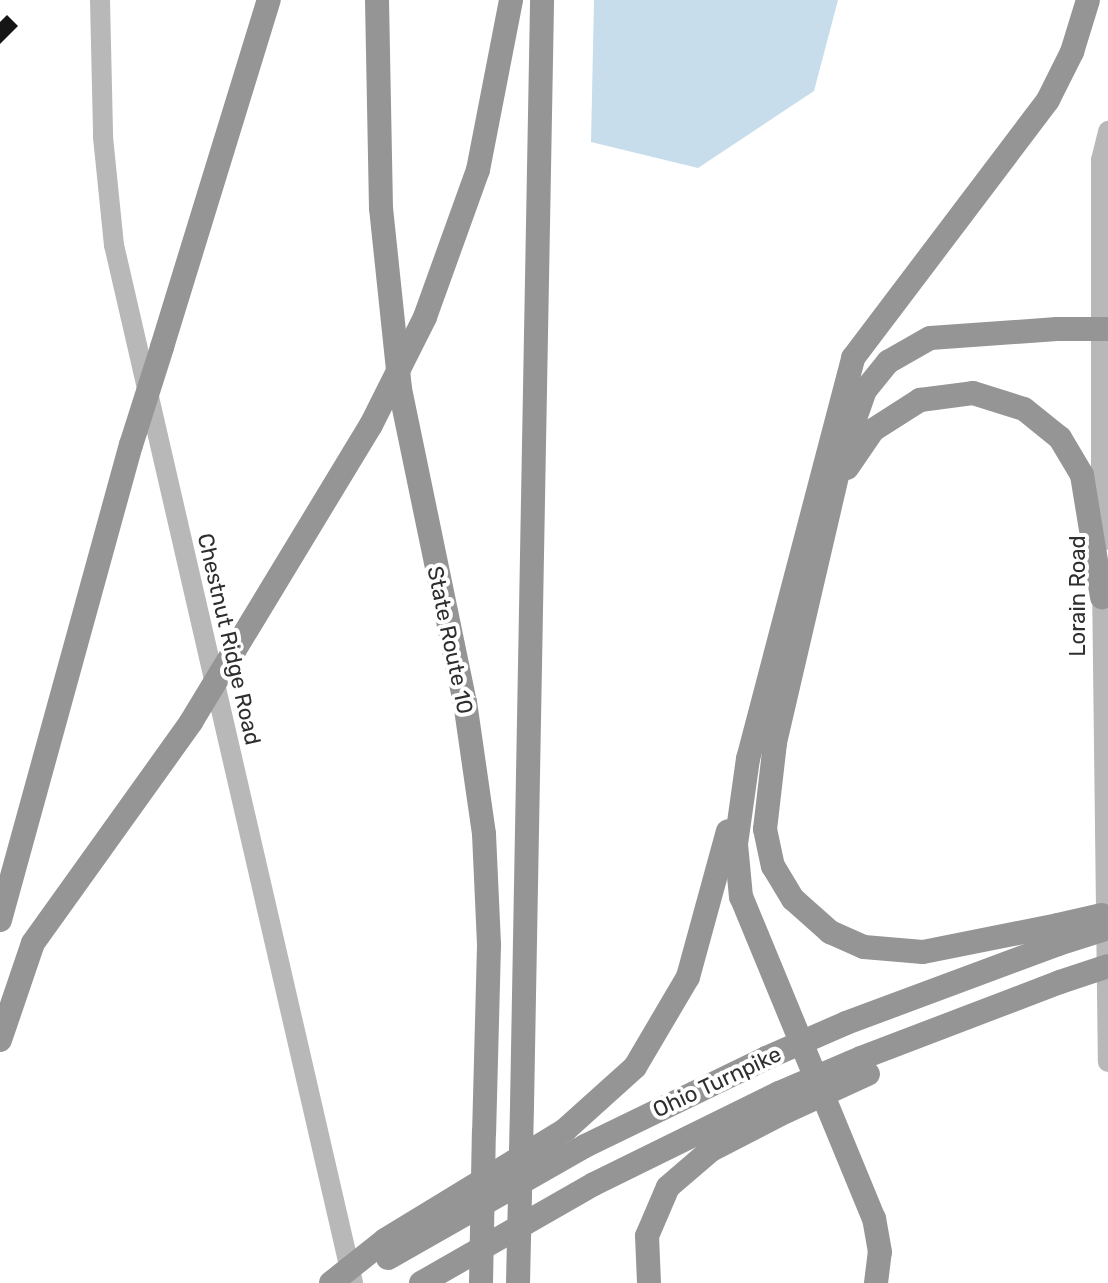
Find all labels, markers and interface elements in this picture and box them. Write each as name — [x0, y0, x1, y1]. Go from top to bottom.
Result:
street label: Chestnut Ridge Road — [192, 531, 266, 747]
street label: Lorain Road — [1065, 535, 1091, 657]
street label: State Route 10 — [421, 564, 479, 716]
street label: Ohio Turnpike — [648, 1041, 786, 1123]

